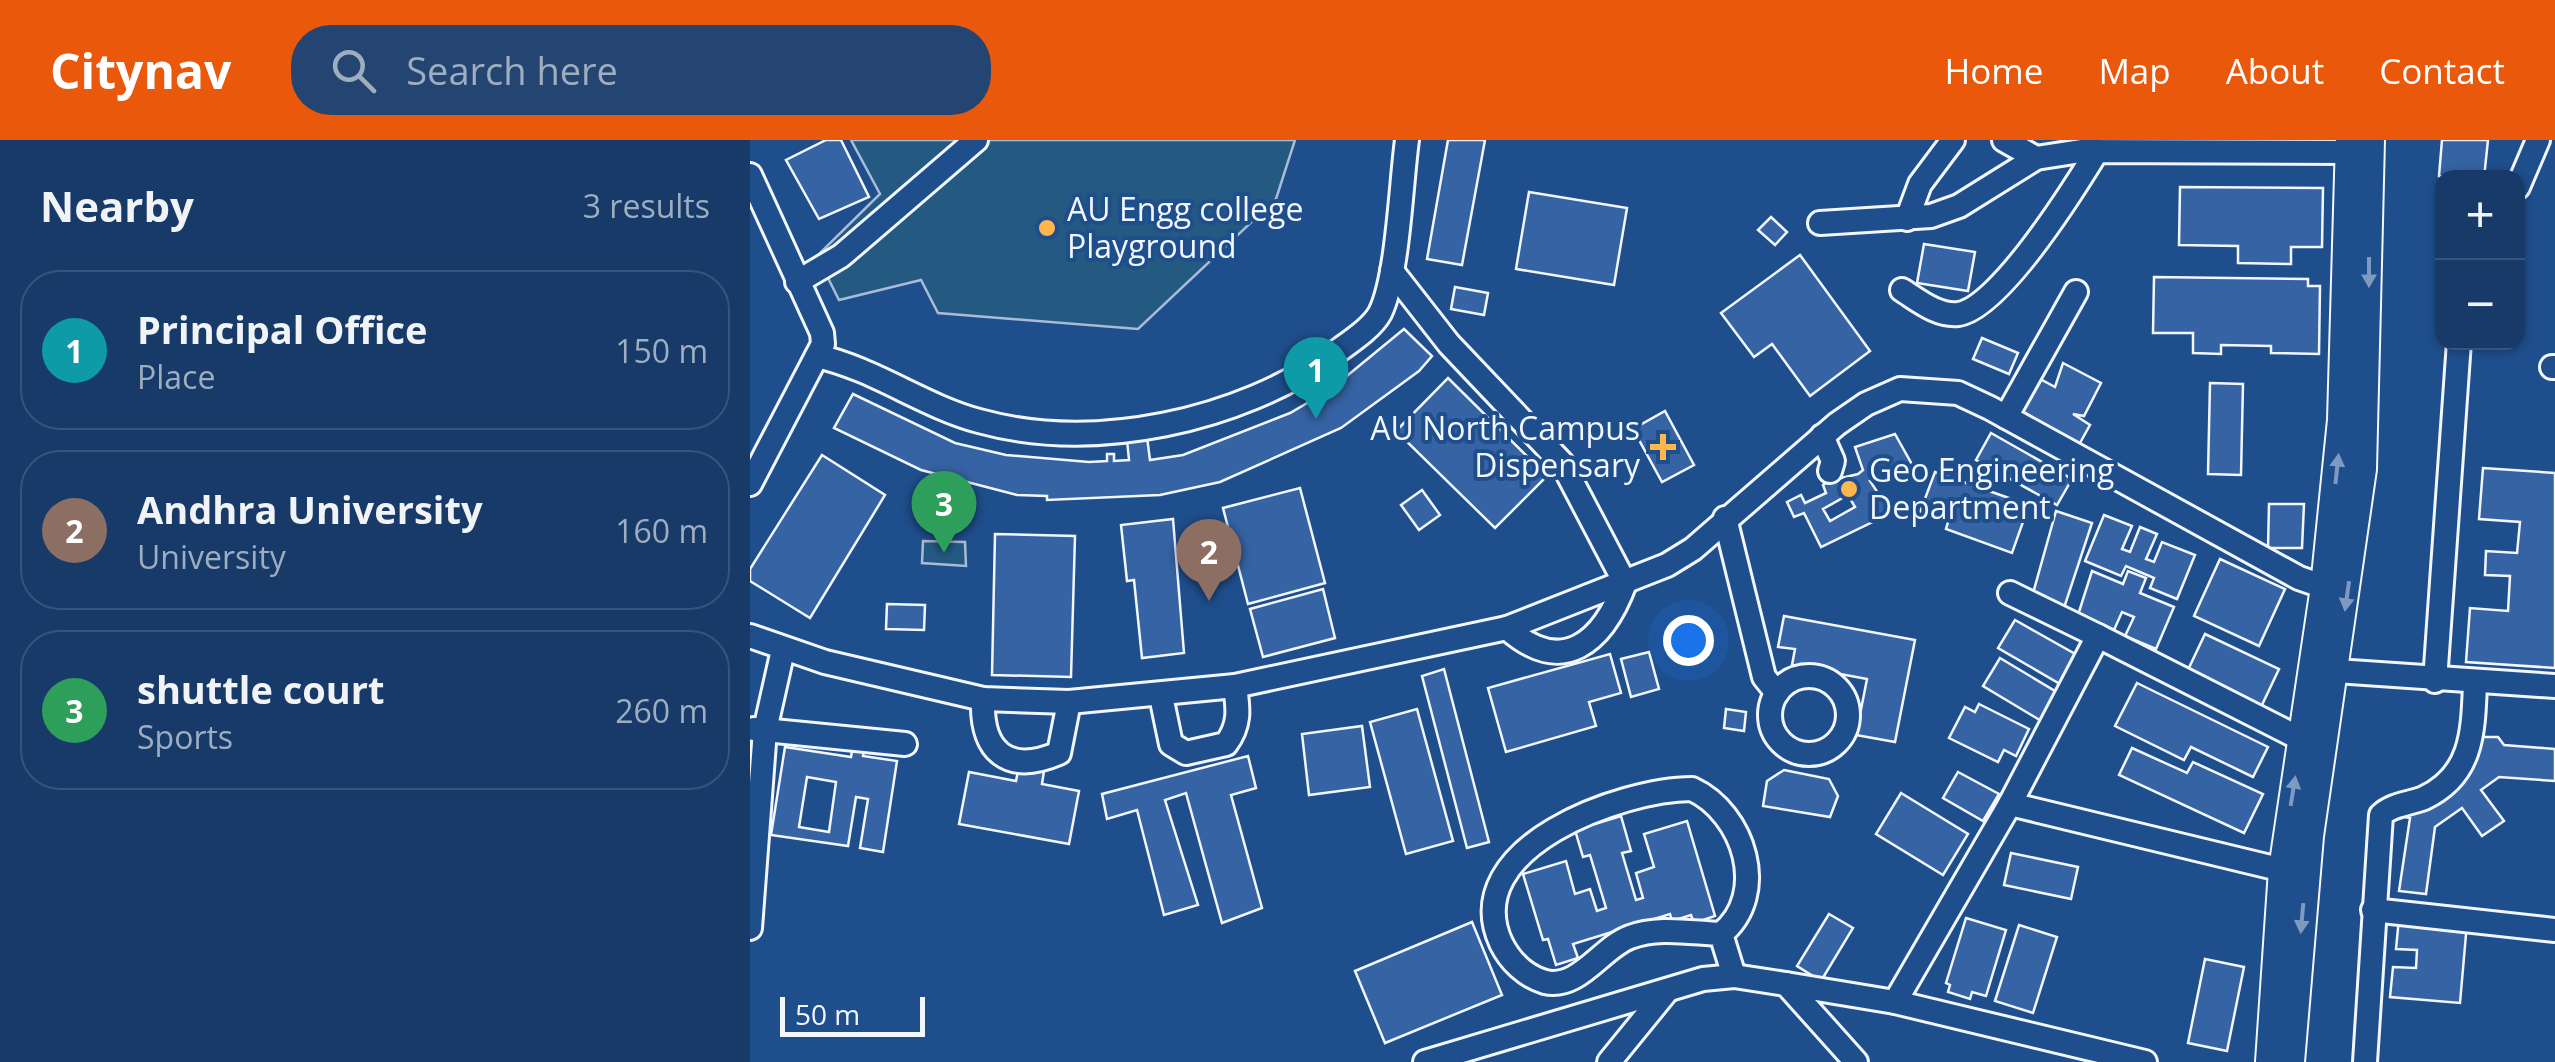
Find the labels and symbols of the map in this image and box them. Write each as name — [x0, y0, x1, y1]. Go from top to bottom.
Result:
place label: AU Engg college Playground — [1067, 187, 1303, 267]
marker: AU Engg college Playground — [1036, 217, 1058, 239]
one-way arrow — [2361, 257, 2377, 289]
pin: 1 — [1284, 336, 1348, 419]
place label: AU North Campus Dispensary — [1370, 406, 1641, 486]
marker: AU North Campus Dispensary — [1650, 434, 1676, 460]
place label: Geo Engineering Department — [1869, 448, 2114, 528]
one-way arrow — [2329, 452, 2345, 484]
pin: 3 — [912, 470, 976, 553]
marker: Geo Engineering Department — [1838, 478, 1860, 500]
pin: 2 — [1176, 518, 1242, 601]
one-way arrow — [2339, 581, 2355, 613]
your location — [1663, 615, 1714, 666]
one-way arrow — [2286, 774, 2302, 806]
one-way arrow — [2293, 903, 2309, 934]
scale bar — [780, 992, 925, 1036]

